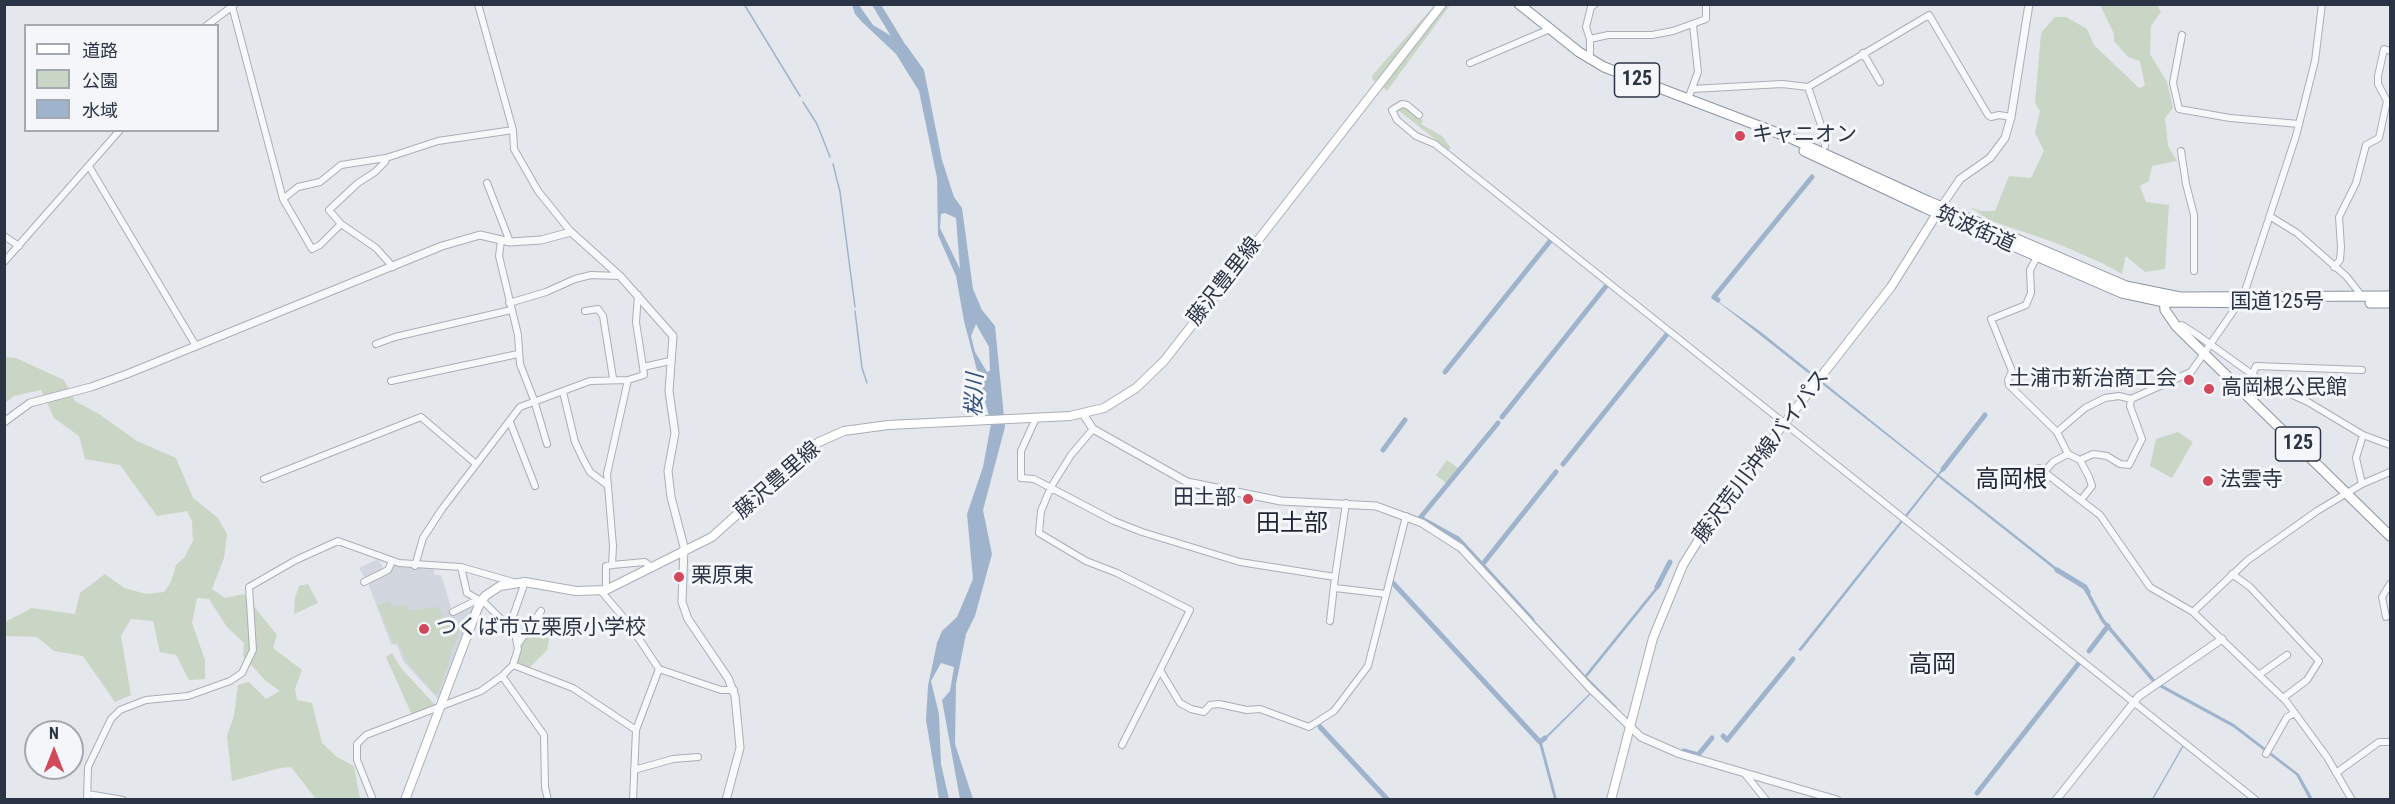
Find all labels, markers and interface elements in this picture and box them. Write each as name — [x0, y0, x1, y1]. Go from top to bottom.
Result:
legend — [24, 24, 219, 132]
text: 道路 — [82, 40, 118, 61]
road number: 125 — [1614, 63, 1660, 97]
text: 公園 — [82, 70, 118, 91]
text: 水域 — [82, 100, 118, 121]
place label: キャニオン — [1752, 123, 1857, 149]
marker: キャニオン — [1733, 129, 1747, 143]
street label: 筑波街道 — [1932, 201, 2018, 259]
street label: 藤沢豊里線 — [1183, 233, 1267, 331]
street label: 国道125号 — [2230, 290, 2324, 316]
street label: 藤沢荒川沖線バイパス — [1689, 366, 1835, 548]
place label: 土浦市新治商工会 — [2009, 367, 2177, 393]
water label: 桜川 — [962, 373, 990, 417]
marker: 土浦市新治商工会 — [2182, 373, 2196, 387]
place label: 高岡根公民館 — [2221, 376, 2347, 402]
marker: 高岡根公民館 — [2202, 382, 2216, 396]
road number: 125 — [2276, 427, 2320, 461]
street label: 藤沢豊里線 — [730, 437, 826, 525]
district label: 高岡根 — [1975, 467, 2047, 495]
place label: 法雲寺 — [2220, 468, 2283, 494]
marker: 法雲寺 — [2201, 474, 2215, 488]
place label: 田土部 — [1173, 486, 1236, 512]
marker: 田土部 — [1241, 492, 1255, 506]
district label: 田土部 — [1256, 511, 1328, 539]
place label: 栗原東 — [691, 564, 754, 590]
marker: 栗原東 — [672, 570, 686, 584]
place label: つくば市立栗原小学校 — [436, 616, 646, 642]
marker: つくば市立栗原小学校 — [417, 622, 431, 636]
district label: 高岡 — [1908, 652, 1956, 680]
north arrow — [24, 720, 84, 780]
text: N — [49, 724, 59, 743]

